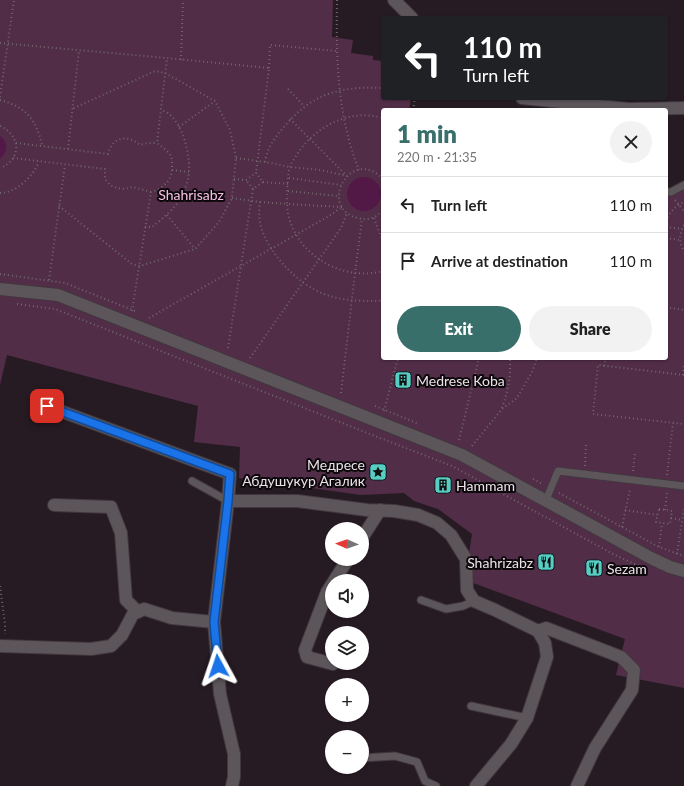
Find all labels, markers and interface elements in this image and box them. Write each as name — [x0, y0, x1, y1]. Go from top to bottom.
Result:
text: 110 m — [463, 30, 542, 64]
icon: left — [397, 32, 449, 84]
text: Turn left — [463, 64, 529, 86]
text: 1 min — [397, 119, 457, 148]
button: close — [610, 121, 652, 163]
text: 220 m · 21:35 — [397, 149, 477, 165]
park label: Shahrisabz — [158, 186, 224, 203]
icon: left — [397, 194, 419, 216]
text: Turn left — [431, 196, 487, 214]
text: 110 m — [610, 196, 652, 214]
icon: arrive — [397, 250, 419, 272]
text: Arrive at destination — [431, 252, 568, 270]
text: 110 m — [610, 252, 652, 270]
button: Exit — [397, 306, 521, 352]
button: Share — [529, 306, 652, 352]
building icon: Medrese Koba — [393, 370, 413, 390]
place label: Medrese Koba — [416, 372, 505, 389]
pin — [30, 389, 64, 423]
icon: arrive — [36, 395, 58, 417]
place label: Медресе Абдушукур Агалик — [242, 456, 366, 489]
place icon: Медресе Абдушукур Агалик — [368, 462, 388, 482]
building icon: Hammam — [433, 475, 453, 495]
place label: Hammam — [456, 477, 515, 494]
north arrow — [325, 522, 369, 566]
map controls — [325, 522, 369, 774]
restaurant icon: Shahrizabz — [536, 552, 556, 572]
place label: Shahrizabz — [467, 554, 533, 571]
restaurant icon: Sezam — [584, 558, 604, 578]
place label: Sezam — [607, 560, 647, 577]
button: sound — [325, 574, 369, 618]
button: layers — [325, 626, 369, 670]
position arrow — [197, 645, 239, 687]
button: + — [325, 678, 369, 722]
button: − — [325, 730, 369, 774]

